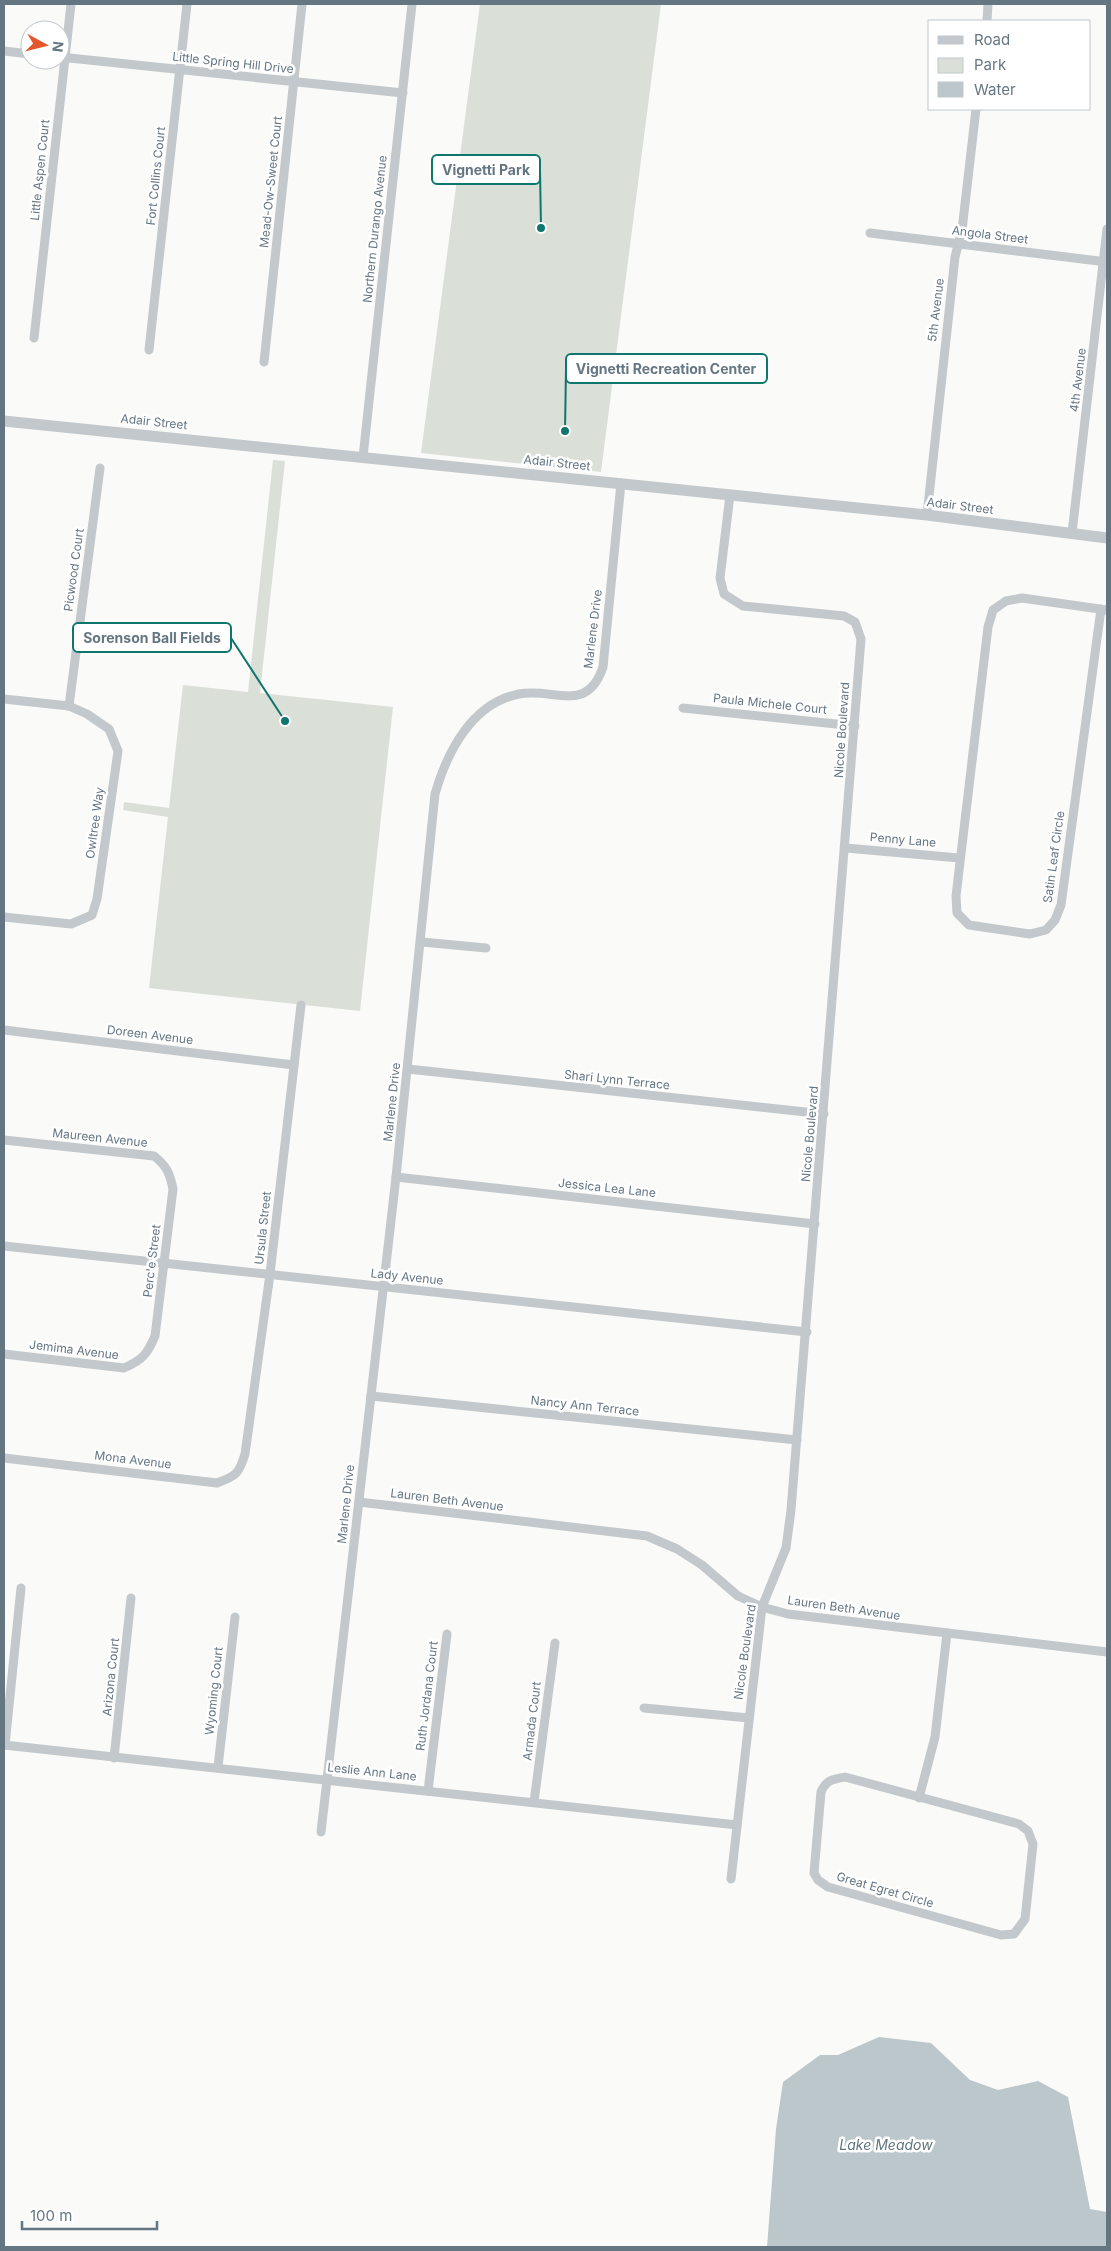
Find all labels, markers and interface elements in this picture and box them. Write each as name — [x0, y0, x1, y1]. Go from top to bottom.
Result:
north arrow — [20, 20, 70, 70]
legend — [928, 20, 1091, 110]
text: Road — [974, 30, 1010, 49]
text: N — [49, 40, 67, 53]
street label: Little Spring Hill Drive — [172, 49, 294, 76]
text: Park — [974, 55, 1007, 74]
text: Water — [974, 80, 1016, 99]
street label: Mead-Ow-Sweet Court — [256, 115, 285, 249]
street label: Little Aspen Court — [27, 119, 52, 221]
street label: Fort Collins Court — [143, 126, 168, 226]
street label: Northern Durango Avenue — [359, 154, 390, 303]
callout: Vignetti Park — [432, 155, 540, 184]
text: Vignetti Park — [442, 161, 531, 178]
street label: Angola Street — [951, 222, 1029, 247]
street label: 5th Avenue — [924, 277, 947, 343]
street label: 4th Avenue — [1066, 347, 1089, 413]
callout: Vignetti Recreation Center — [566, 354, 767, 383]
text: Vignetti Recreation Center — [576, 360, 757, 377]
street label: Adair Street — [120, 411, 188, 432]
street label: Adair Street — [523, 452, 591, 473]
street label: Adair Street — [926, 494, 994, 517]
street label: Picwood Court — [60, 527, 87, 612]
street label: Marlene Drive — [580, 589, 605, 669]
callout: Sorenson Ball Fields — [73, 623, 231, 652]
text: Sorenson Ball Fields — [83, 629, 221, 646]
street label: Nicole Boulevard — [831, 681, 852, 778]
street label: Paula Michele Court — [712, 690, 828, 717]
street label: Owltree Way — [82, 786, 107, 860]
street label: Satin Leaf Circle — [1040, 810, 1067, 904]
street label: Penny Lane — [869, 829, 937, 850]
street label: Doreen Avenue — [106, 1022, 194, 1047]
street label: Marlene Drive — [380, 1062, 403, 1142]
street label: Shari Lynn Terrace — [563, 1066, 671, 1093]
street label: Nicole Boulevard — [798, 1085, 821, 1183]
street label: Maureen Avenue — [52, 1125, 148, 1150]
street label: Jessica Lea Lane — [557, 1175, 657, 1200]
street label: Ursula Street — [251, 1190, 274, 1265]
street label: Perc'e Street — [140, 1224, 163, 1298]
street label: Lady Avenue — [370, 1265, 444, 1288]
street label: Jemima Avenue — [28, 1337, 120, 1362]
street label: Nancy Ann Terrace — [530, 1392, 640, 1419]
street label: Mona Avenue — [94, 1447, 172, 1472]
street label: Marlene Drive — [334, 1464, 357, 1544]
street label: Lauren Beth Avenue — [390, 1485, 504, 1514]
street label: Lauren Beth Avenue — [787, 1592, 901, 1623]
street label: Nicole Boulevard — [730, 1603, 759, 1701]
street label: Arizona Court — [99, 1637, 122, 1717]
street label: Ruth Jordana Court — [412, 1640, 441, 1752]
street label: Wyoming Court — [201, 1646, 226, 1736]
street label: Armada Court — [519, 1681, 544, 1761]
street label: Leslie Ann Lane — [327, 1759, 417, 1784]
street label: Great Egret Circle — [835, 1868, 935, 1911]
water label: Lake Meadow — [839, 2136, 933, 2153]
scale bar — [22, 2198, 158, 2230]
text: 100 m — [30, 2206, 72, 2225]

